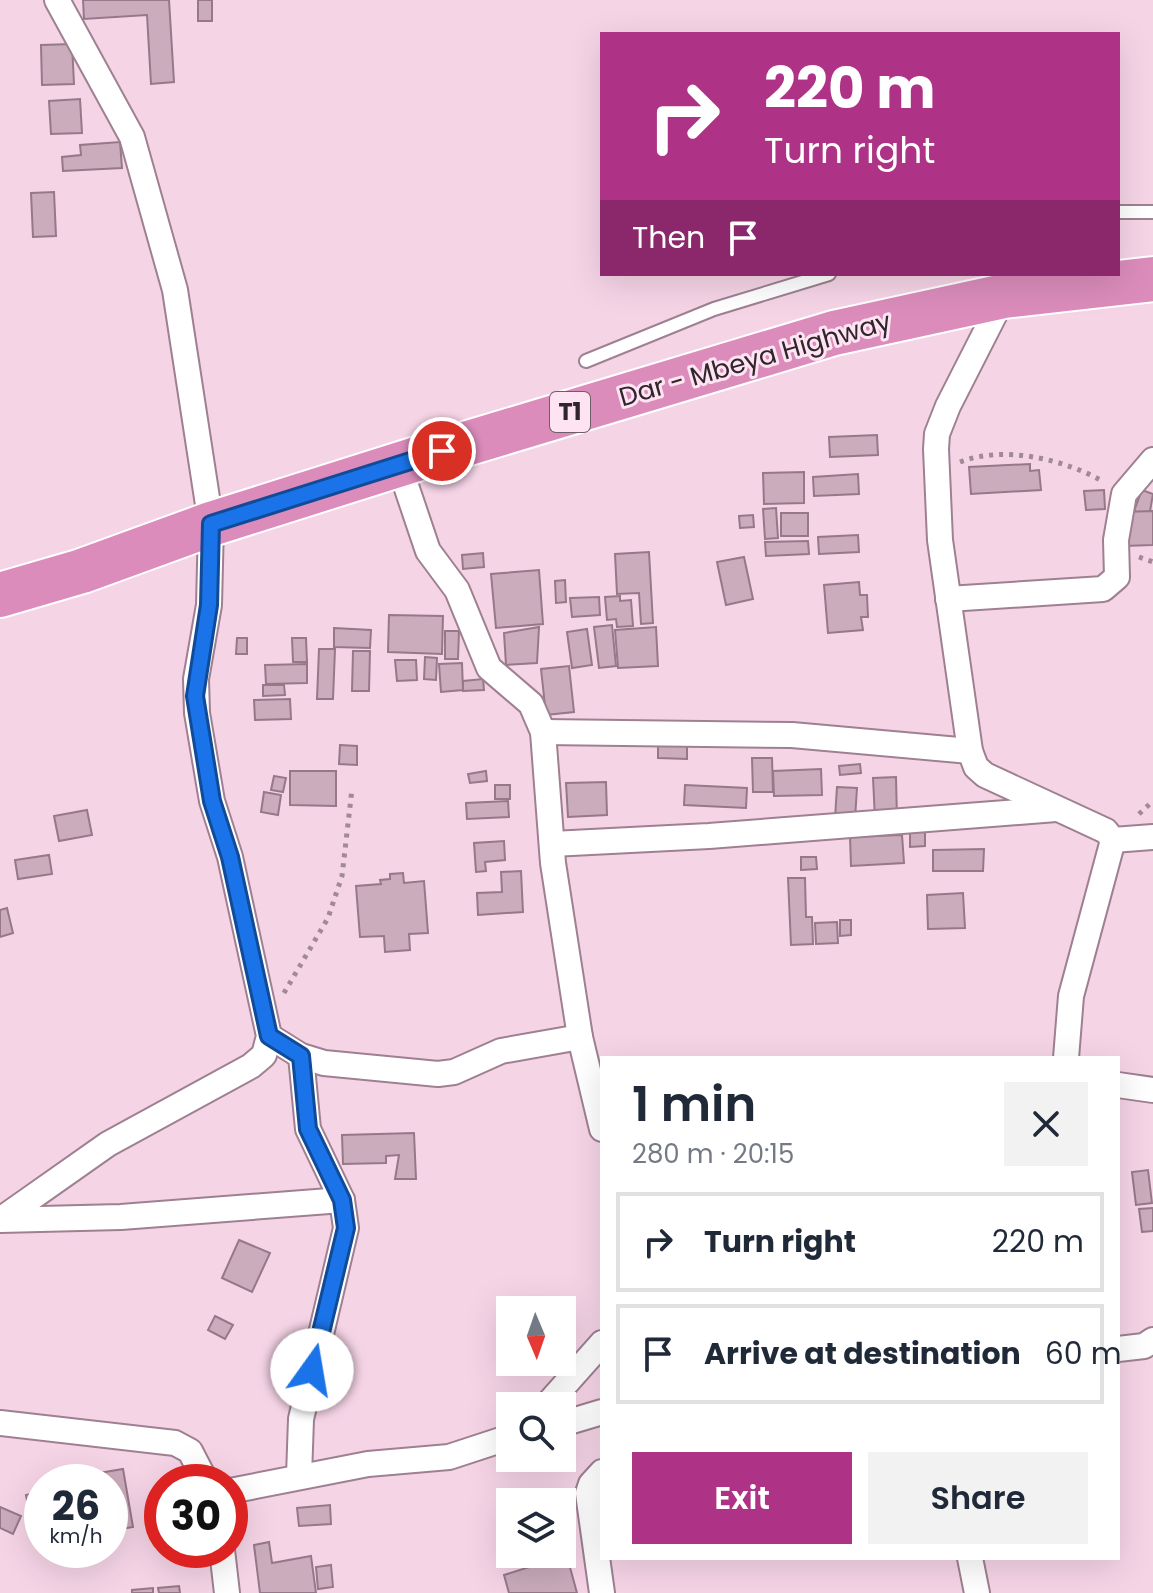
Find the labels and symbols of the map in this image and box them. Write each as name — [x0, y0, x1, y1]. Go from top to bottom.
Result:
street label: Dar - Mbeya Highway — [615, 303, 895, 415]
road number: T1 — [550, 392, 590, 432]
pin — [408, 417, 476, 485]
north arrow — [496, 1296, 576, 1376]
position arrow — [270, 1328, 354, 1412]
speed limit sign: 30 — [144, 1464, 248, 1568]

